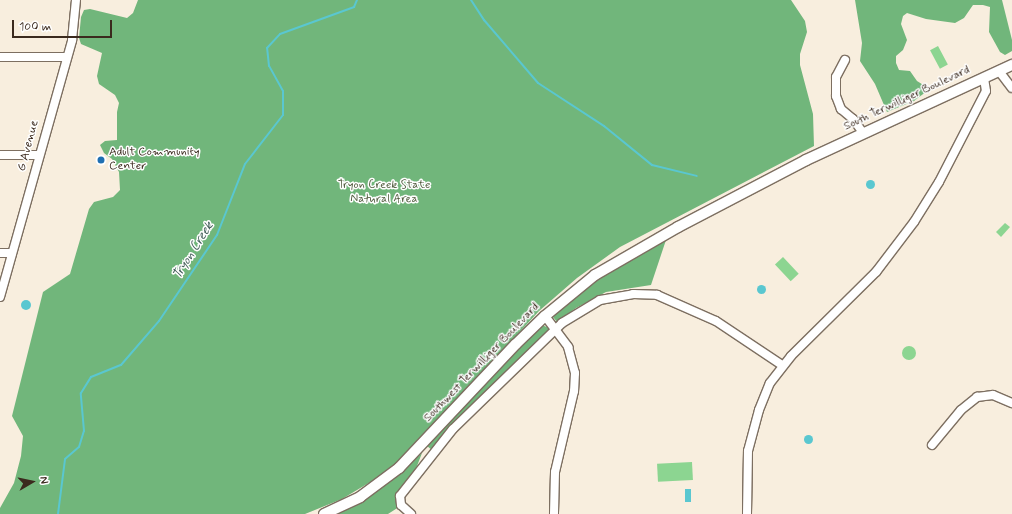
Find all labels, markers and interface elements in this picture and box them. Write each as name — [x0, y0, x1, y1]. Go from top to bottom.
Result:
scale bar — [14, 12, 114, 38]
text: 100 m — [19, 19, 51, 35]
street label: South Terwilliger Boulevard — [843, 64, 971, 134]
street label: G Avenue — [16, 121, 42, 171]
place label: Adult Community Center — [109, 146, 199, 174]
marker: Adult Community Center — [96, 155, 106, 165]
park label: Tryon Creek State Natural Area — [338, 179, 430, 207]
water label: Tryon Creek — [170, 219, 218, 283]
street label: Southwest Terwilliger Boulevard — [422, 302, 542, 424]
north arrow — [12, 462, 52, 502]
text: N — [36, 475, 51, 485]

